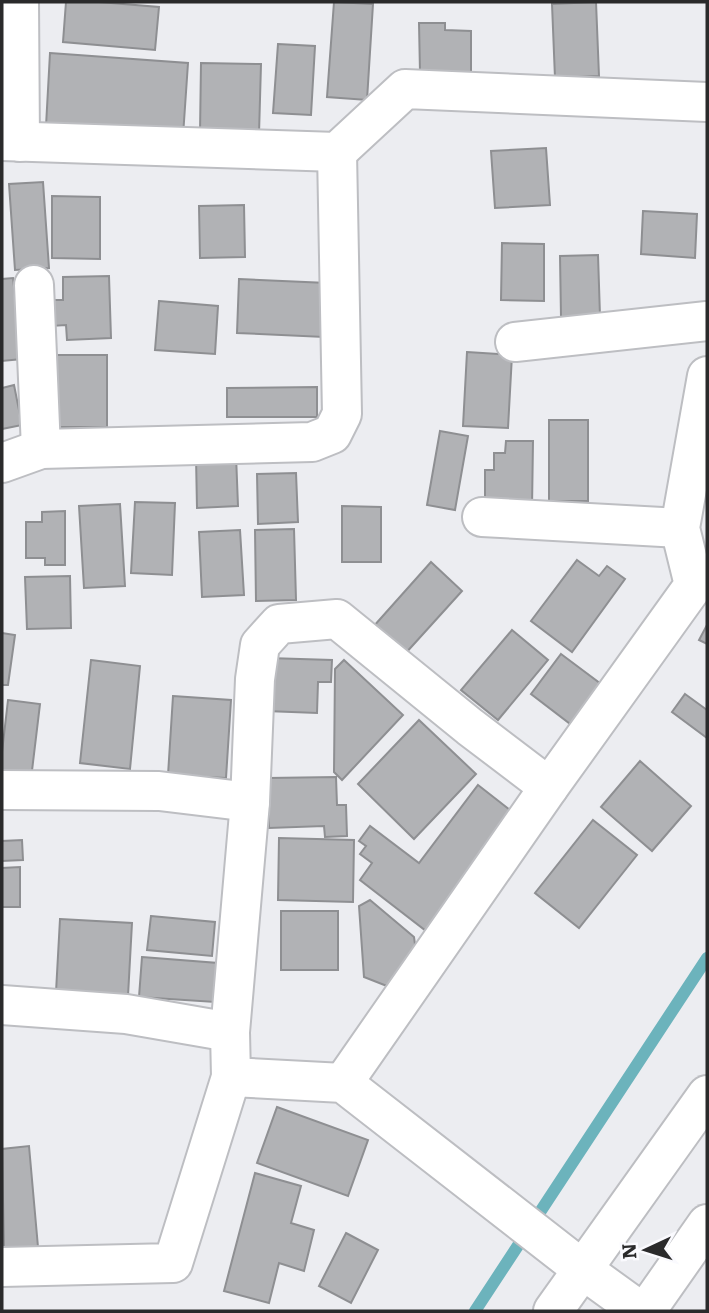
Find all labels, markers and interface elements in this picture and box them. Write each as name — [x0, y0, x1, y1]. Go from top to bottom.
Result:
north arrow — [611, 1215, 681, 1285]
text: N — [614, 1242, 643, 1260]

